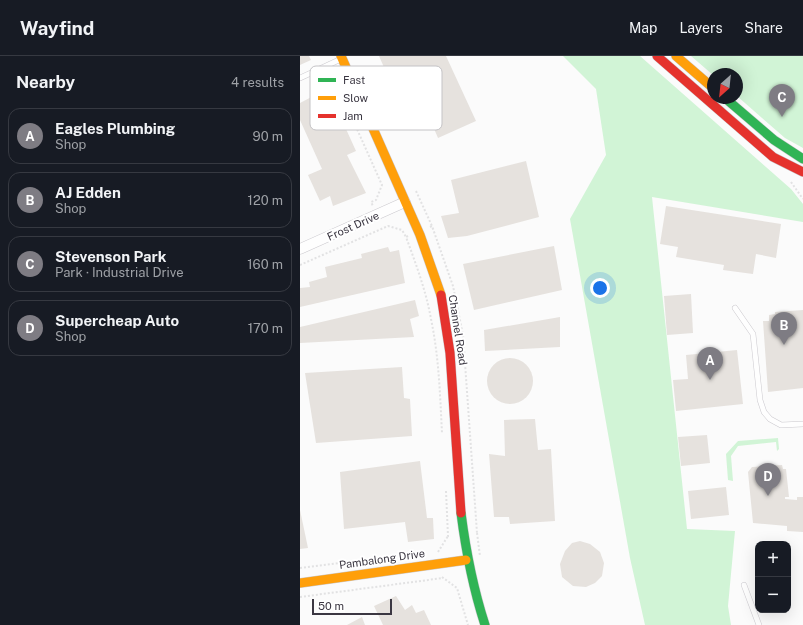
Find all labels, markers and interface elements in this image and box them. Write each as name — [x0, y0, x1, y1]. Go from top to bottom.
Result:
text: Wayfind — [20, 17, 94, 39]
text: Map — [629, 20, 657, 36]
text: Layers — [679, 20, 723, 36]
text: Share — [745, 20, 783, 36]
legend — [310, 66, 442, 130]
north arrow — [707, 68, 743, 104]
text: Nearby — [16, 72, 75, 92]
text: Fast — [343, 74, 365, 86]
text: 4 results — [231, 75, 284, 90]
pin: C — [769, 84, 795, 117]
text: Slow — [343, 92, 369, 104]
text: Jam — [343, 110, 363, 122]
text: Eagles Plumbing — [55, 120, 175, 137]
text: A — [25, 129, 35, 144]
text: 90 m — [253, 129, 283, 144]
text: Shop — [55, 137, 86, 152]
text: AJ Edden — [55, 184, 121, 201]
text: B — [26, 193, 34, 208]
text: 120 m — [248, 193, 283, 208]
text: Shop — [55, 201, 86, 216]
street label: Frost Drive — [325, 209, 381, 243]
text: Stevenson Park — [55, 248, 166, 265]
text: C — [25, 257, 35, 272]
text: 160 m — [247, 257, 283, 272]
text: Park · Industrial Drive — [55, 265, 184, 280]
your location — [590, 278, 610, 298]
street label: Channel Road — [447, 294, 469, 366]
text: Supercheap Auto — [55, 312, 179, 329]
pin: B — [771, 312, 797, 345]
text: D — [25, 321, 35, 336]
text: 170 m — [248, 321, 283, 336]
text: Shop — [55, 329, 86, 344]
pin: A — [697, 347, 723, 380]
pin: D — [755, 463, 781, 496]
map controls — [755, 541, 791, 613]
button: + — [755, 541, 791, 577]
street label: Pambalong Drive — [338, 547, 426, 571]
button: − — [755, 577, 791, 613]
scale bar — [312, 597, 392, 616]
text: 50 m — [318, 600, 344, 612]

